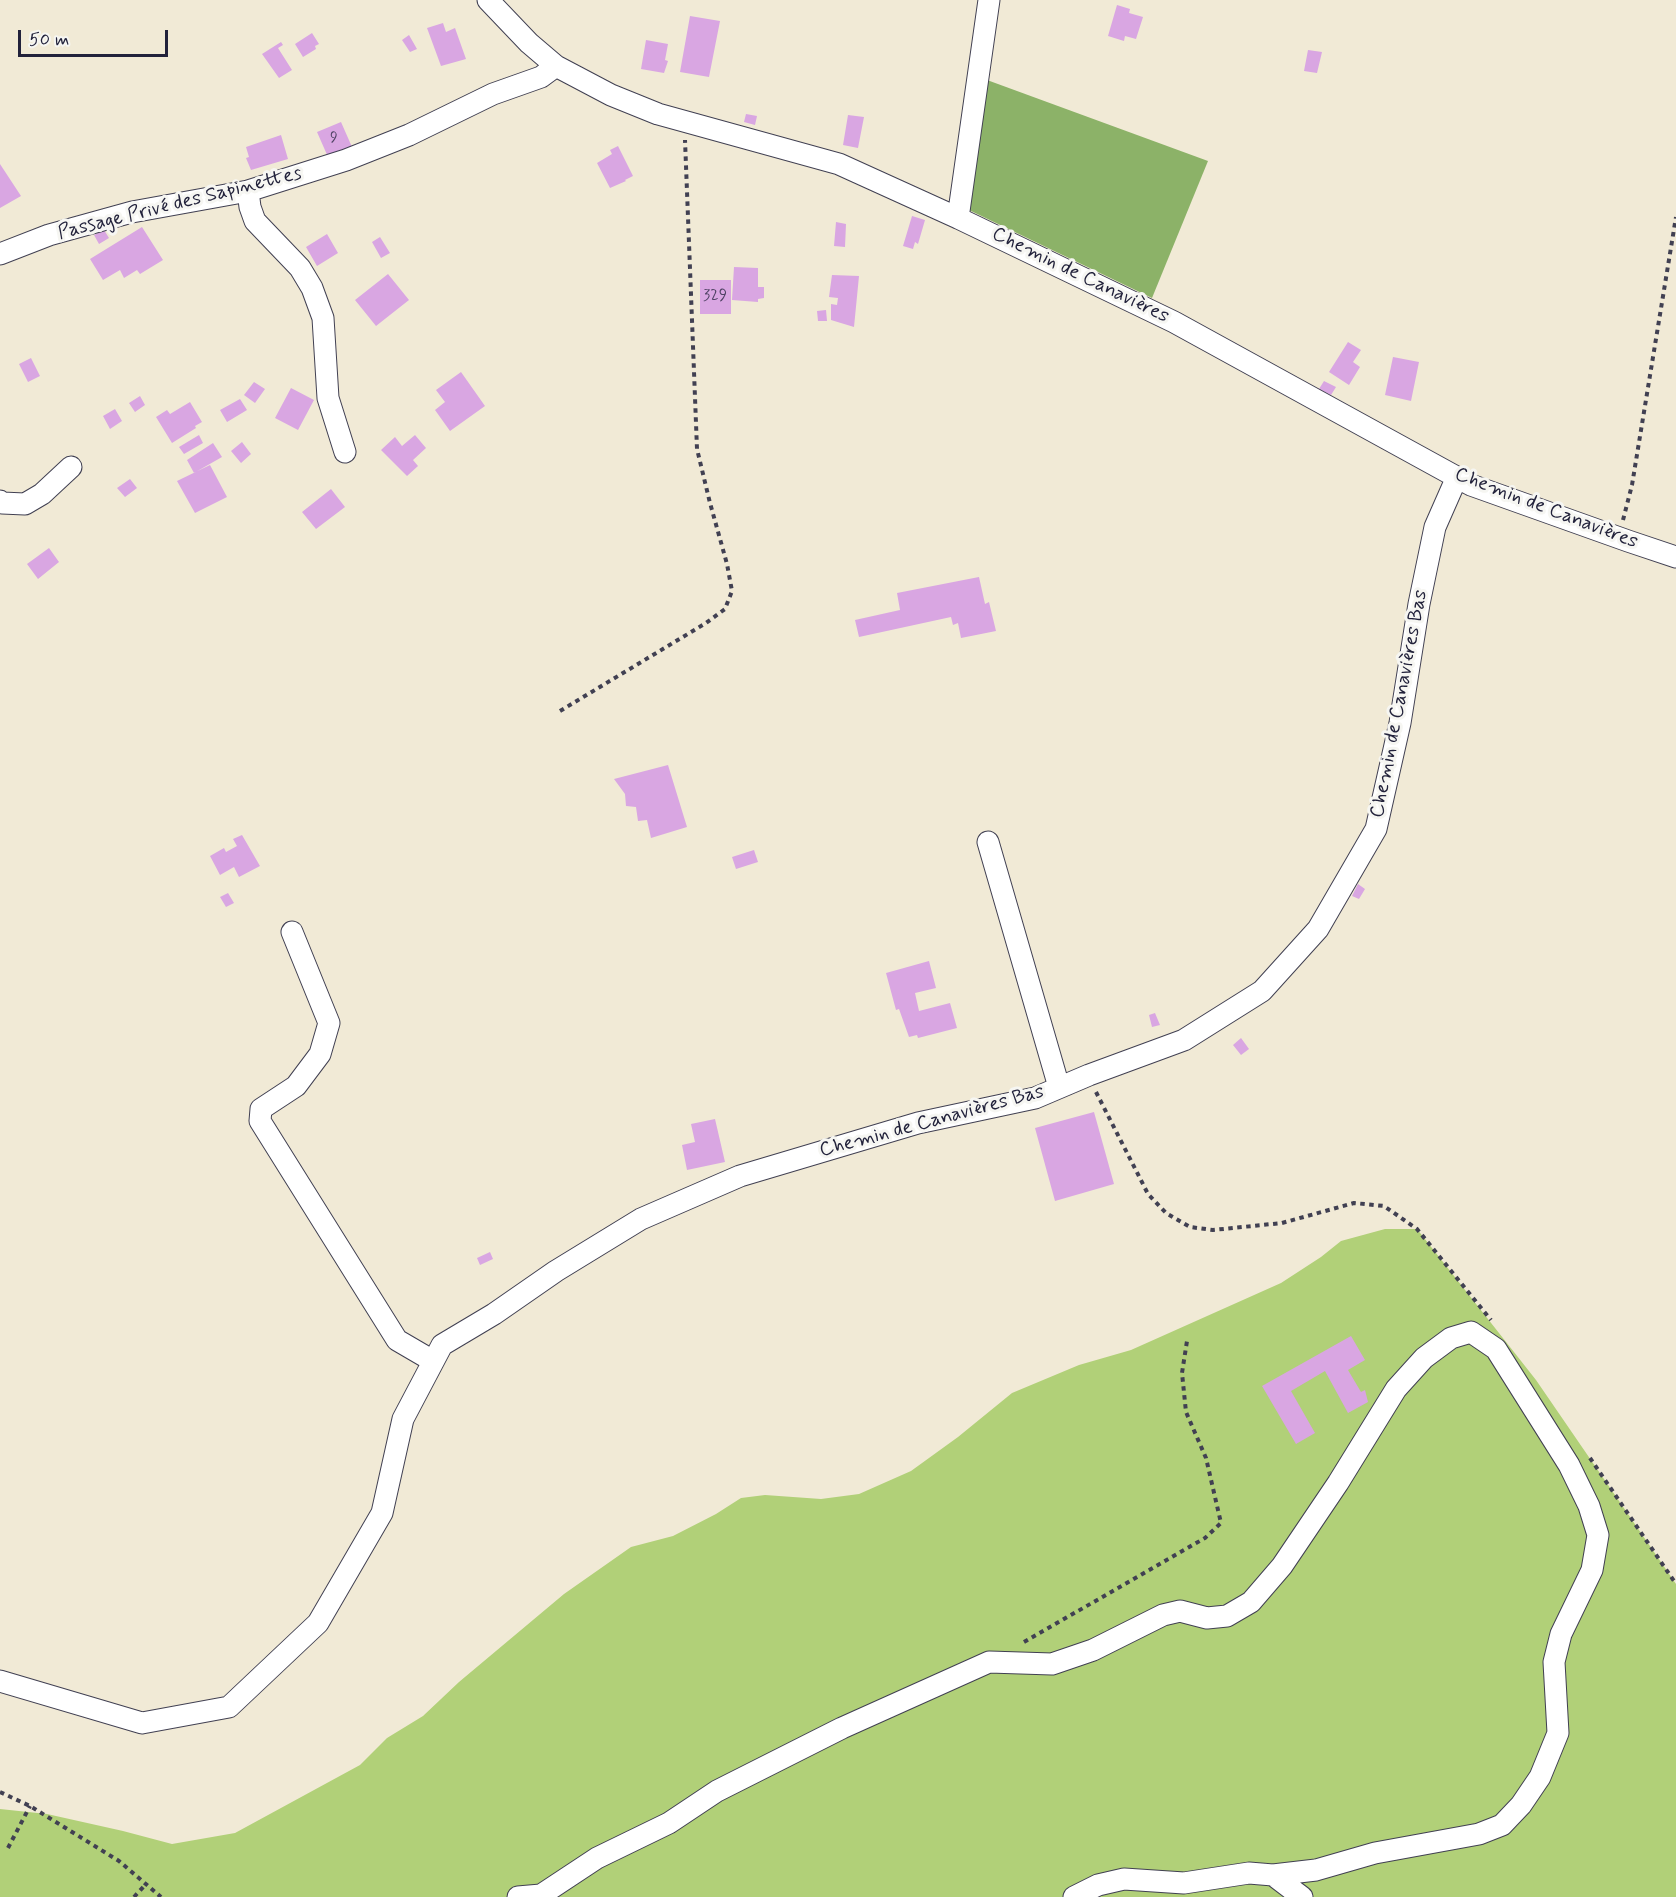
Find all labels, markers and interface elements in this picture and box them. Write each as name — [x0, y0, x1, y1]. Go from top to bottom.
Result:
scale bar — [21, 18, 171, 56]
text: 50 m — [29, 28, 69, 52]
house number: 9 — [330, 129, 338, 149]
street label: Passage Privé des Sapinettes — [55, 162, 305, 246]
street label: Chemin de Canavières — [987, 223, 1173, 329]
house number: 329 — [703, 287, 727, 307]
street label: Chemin de Canavières — [1451, 463, 1641, 555]
street label: Chemin de Canavières Bas — [1366, 588, 1434, 820]
street label: Chemin de Canavières Bas — [817, 1080, 1047, 1164]

